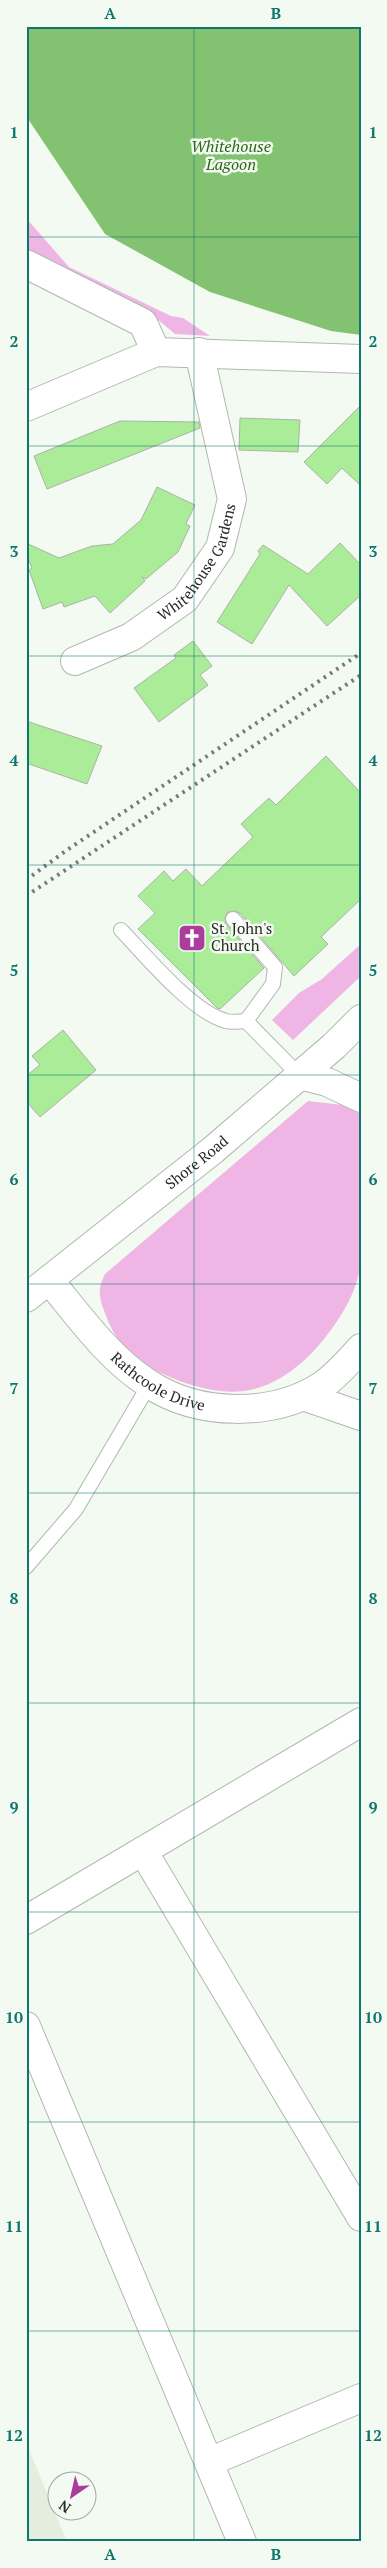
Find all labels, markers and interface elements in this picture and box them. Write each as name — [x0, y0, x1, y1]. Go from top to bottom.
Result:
text: A — [104, 2, 116, 24]
text: B — [271, 2, 281, 24]
text: 1 — [9, 121, 19, 143]
text: 1 — [368, 121, 378, 143]
water label: Whitehouse Lagoon — [191, 135, 271, 175]
text: 2 — [9, 330, 19, 352]
text: 2 — [368, 330, 378, 352]
street label: Whitehouse Gardens — [153, 501, 240, 624]
text: 3 — [9, 540, 19, 562]
text: 3 — [368, 540, 378, 562]
text: 4 — [9, 749, 19, 771]
text: 4 — [368, 749, 378, 771]
place label: St. John's Church — [211, 918, 272, 955]
church icon: St. John's Church — [177, 923, 207, 953]
text: 5 — [9, 959, 19, 981]
text: 5 — [368, 959, 378, 981]
street label: Shore Road — [160, 1130, 232, 1193]
text: 6 — [9, 1168, 19, 1190]
text: 6 — [368, 1168, 378, 1190]
street label: Rathcoole Drive — [107, 1347, 207, 1415]
text: 7 — [9, 1377, 19, 1399]
text: 7 — [368, 1377, 378, 1399]
text: 8 — [9, 1587, 19, 1609]
text: 8 — [368, 1587, 378, 1609]
text: 9 — [9, 1796, 19, 1818]
text: 9 — [368, 1796, 378, 1818]
text: 10 — [5, 2006, 23, 2028]
text: 10 — [364, 2006, 382, 2028]
text: 11 — [5, 2215, 23, 2237]
text: 11 — [364, 2215, 382, 2237]
text: 12 — [5, 2424, 23, 2446]
text: 12 — [364, 2424, 382, 2446]
north arrow — [48, 2470, 98, 2520]
text: N — [54, 2496, 74, 2518]
text: A — [104, 2543, 116, 2565]
text: B — [271, 2543, 281, 2565]

